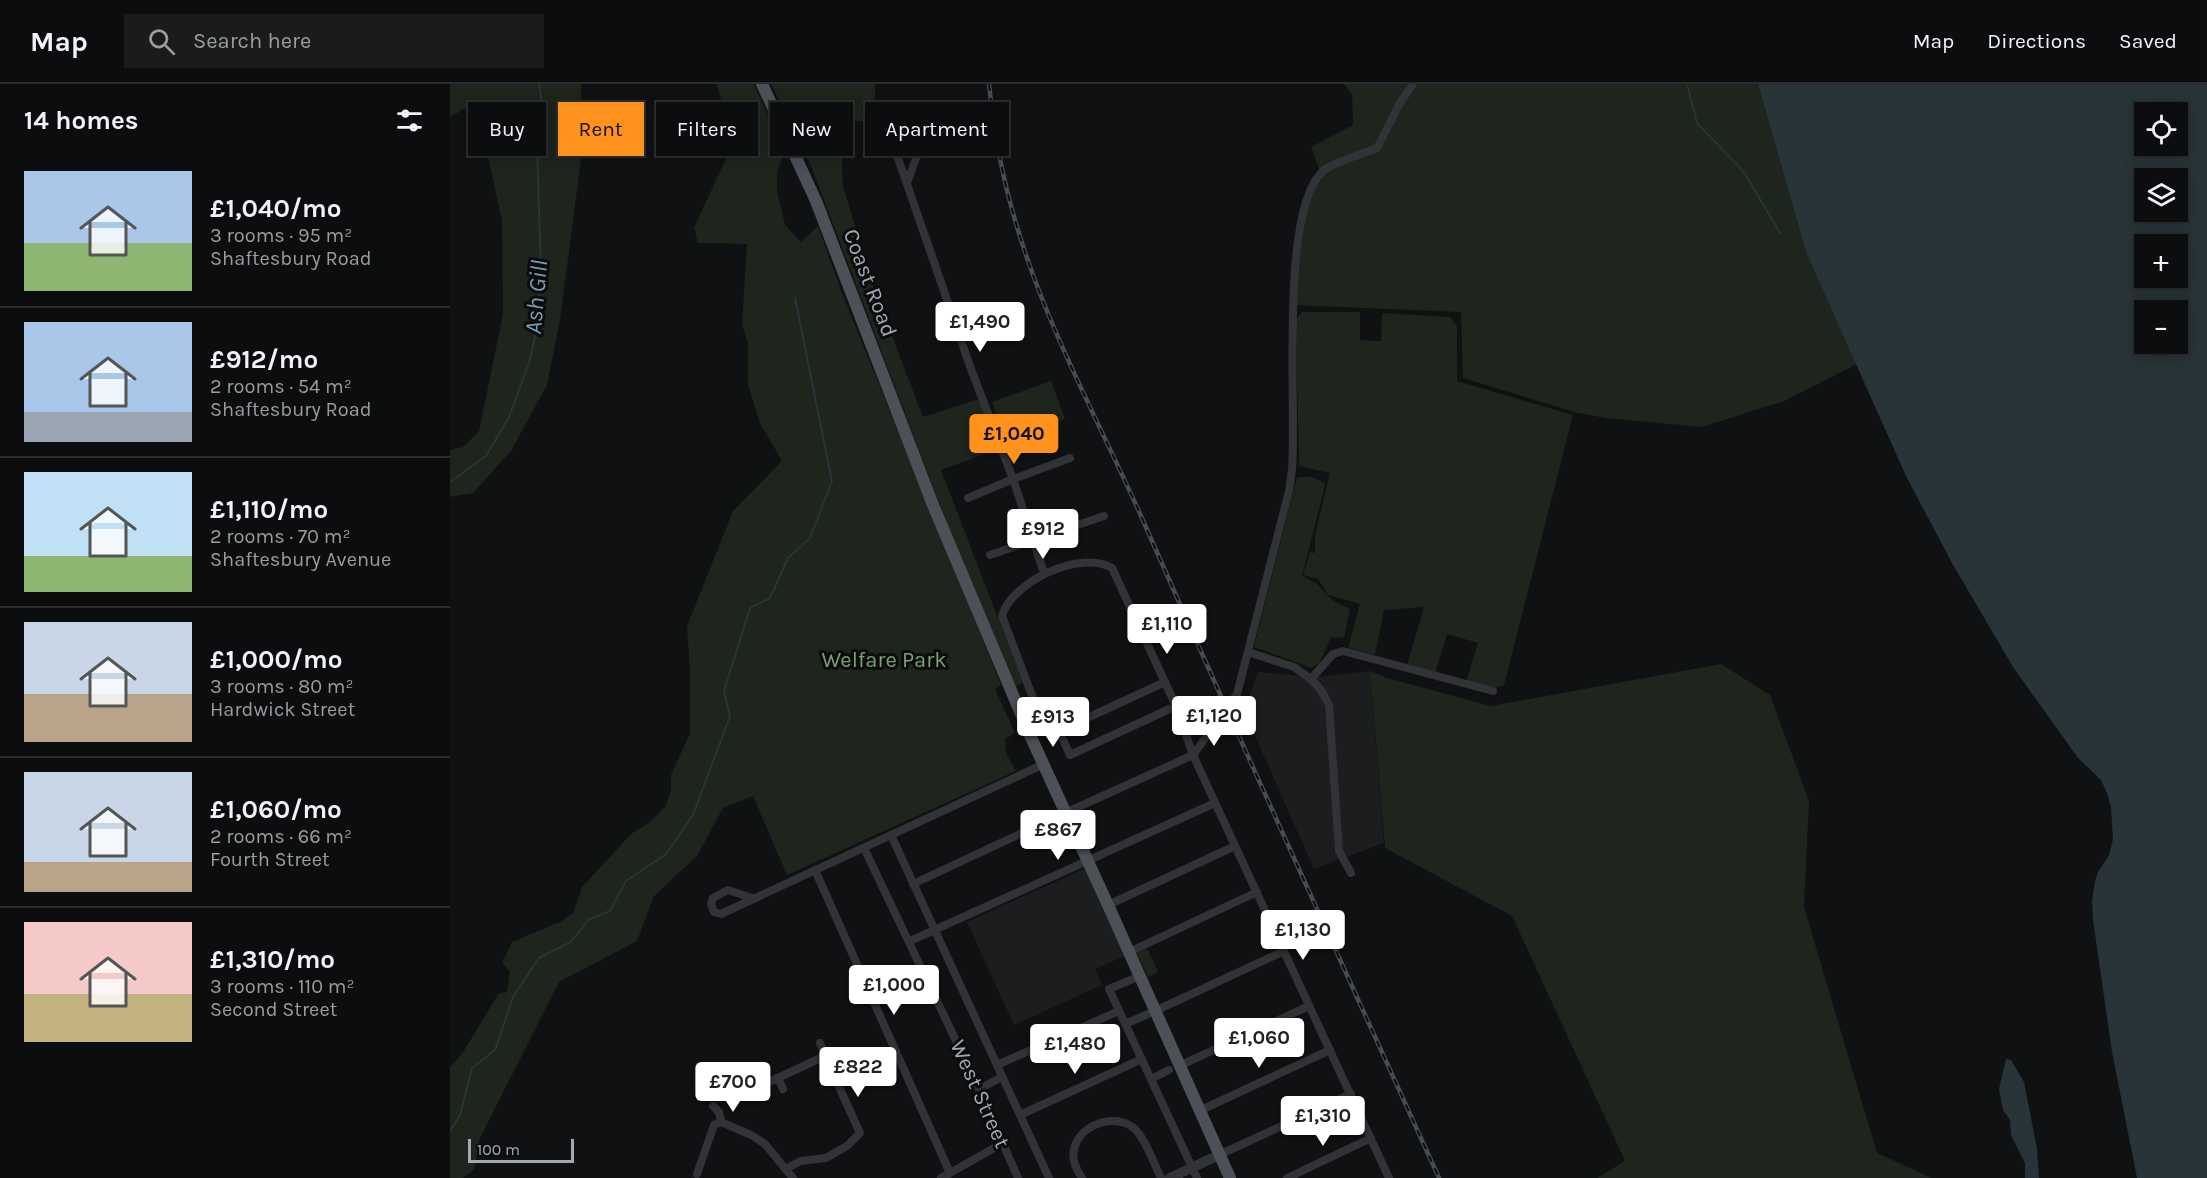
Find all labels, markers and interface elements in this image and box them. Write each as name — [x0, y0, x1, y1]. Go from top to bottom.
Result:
search box — [124, 14, 544, 68]
text: Map — [30, 25, 88, 58]
icon: search — [145, 25, 178, 58]
text: Search here — [193, 28, 311, 54]
text: Map — [1913, 29, 1954, 53]
text: Directions — [1987, 29, 2086, 53]
text: Saved — [2119, 29, 2177, 53]
chip: Buy — [468, 102, 546, 156]
chip: Rent — [558, 102, 644, 156]
chip: Filters — [656, 102, 758, 156]
chip: New — [770, 102, 853, 156]
chip: Apartment — [865, 102, 1009, 156]
map controls — [2134, 102, 2188, 354]
button: locate — [2134, 102, 2188, 156]
icon: filters — [393, 104, 426, 137]
text: 14 homes — [24, 105, 138, 136]
button: layers — [2134, 168, 2188, 222]
text: £1,040/mo — [210, 193, 342, 224]
icon: home — [72, 195, 144, 267]
text: 3 rooms · 95 m² — [210, 224, 352, 247]
street label: Coast Road — [838, 225, 902, 341]
button: + — [2134, 234, 2188, 288]
text: Shaftesbury Road — [210, 247, 372, 270]
water label: Ash Gill — [519, 259, 553, 335]
button: − — [2134, 300, 2188, 354]
pin: £1,490 — [931, 302, 1029, 353]
text: £1,490 — [950, 310, 1010, 333]
text: £912/mo — [210, 344, 318, 375]
icon: home — [72, 346, 144, 418]
text: 2 rooms · 54 m² — [210, 375, 352, 398]
text: Shaftesbury Road — [210, 398, 372, 421]
pin: £1,040 — [965, 414, 1063, 465]
text: £1,040 — [983, 422, 1045, 445]
text: £1,110/mo — [210, 494, 328, 525]
icon: home — [72, 496, 144, 568]
pin: £912 — [1007, 509, 1079, 560]
text: £912 — [1021, 517, 1065, 540]
text: 2 rooms · 70 m² — [210, 525, 350, 548]
text: Shaftesbury Avenue — [210, 548, 391, 571]
pin: £1,110 — [1118, 604, 1216, 655]
text: £1,110 — [1141, 612, 1193, 635]
text: £1,000/mo — [210, 644, 342, 675]
icon: home — [72, 646, 144, 718]
park label: Welfare Park — [821, 647, 947, 673]
text: 3 rooms · 80 m² — [210, 675, 354, 698]
pin: £1,120 — [1165, 696, 1263, 747]
pin: £913 — [1017, 697, 1089, 748]
text: Hardwick Street — [210, 698, 355, 721]
text: £1,120 — [1186, 704, 1242, 727]
text: £913 — [1031, 705, 1075, 728]
text: £1,060/mo — [210, 794, 342, 825]
icon: home — [72, 796, 144, 868]
pin: £867 — [1022, 810, 1094, 861]
text: £867 — [1034, 818, 1082, 841]
text: 2 rooms · 66 m² — [210, 825, 352, 848]
text: Fourth Street — [210, 848, 329, 871]
pin: £1,130 — [1254, 910, 1352, 961]
text: £1,130 — [1275, 918, 1331, 941]
text: £1,310/mo — [210, 944, 335, 975]
icon: home — [72, 946, 144, 1018]
pin: £1,000 — [845, 965, 943, 1016]
text: £1,000 — [863, 973, 925, 996]
text: 3 rooms · 110 m² — [210, 975, 355, 998]
text: Second Street — [210, 998, 337, 1021]
pin: £1,060 — [1210, 1018, 1308, 1069]
pin: £1,480 — [1026, 1024, 1124, 1075]
text: £1,060 — [1228, 1026, 1290, 1049]
text: £1,480 — [1044, 1032, 1106, 1055]
street label: West Street — [945, 1036, 1015, 1152]
pin: £822 — [822, 1047, 894, 1098]
text: £822 — [833, 1055, 883, 1078]
pin: £700 — [697, 1062, 769, 1113]
text: £700 — [709, 1070, 757, 1093]
pin: £1,310 — [1274, 1096, 1372, 1147]
text: £1,310 — [1295, 1104, 1351, 1127]
scale bar — [468, 1136, 574, 1164]
text: 100 m — [477, 1140, 520, 1159]

